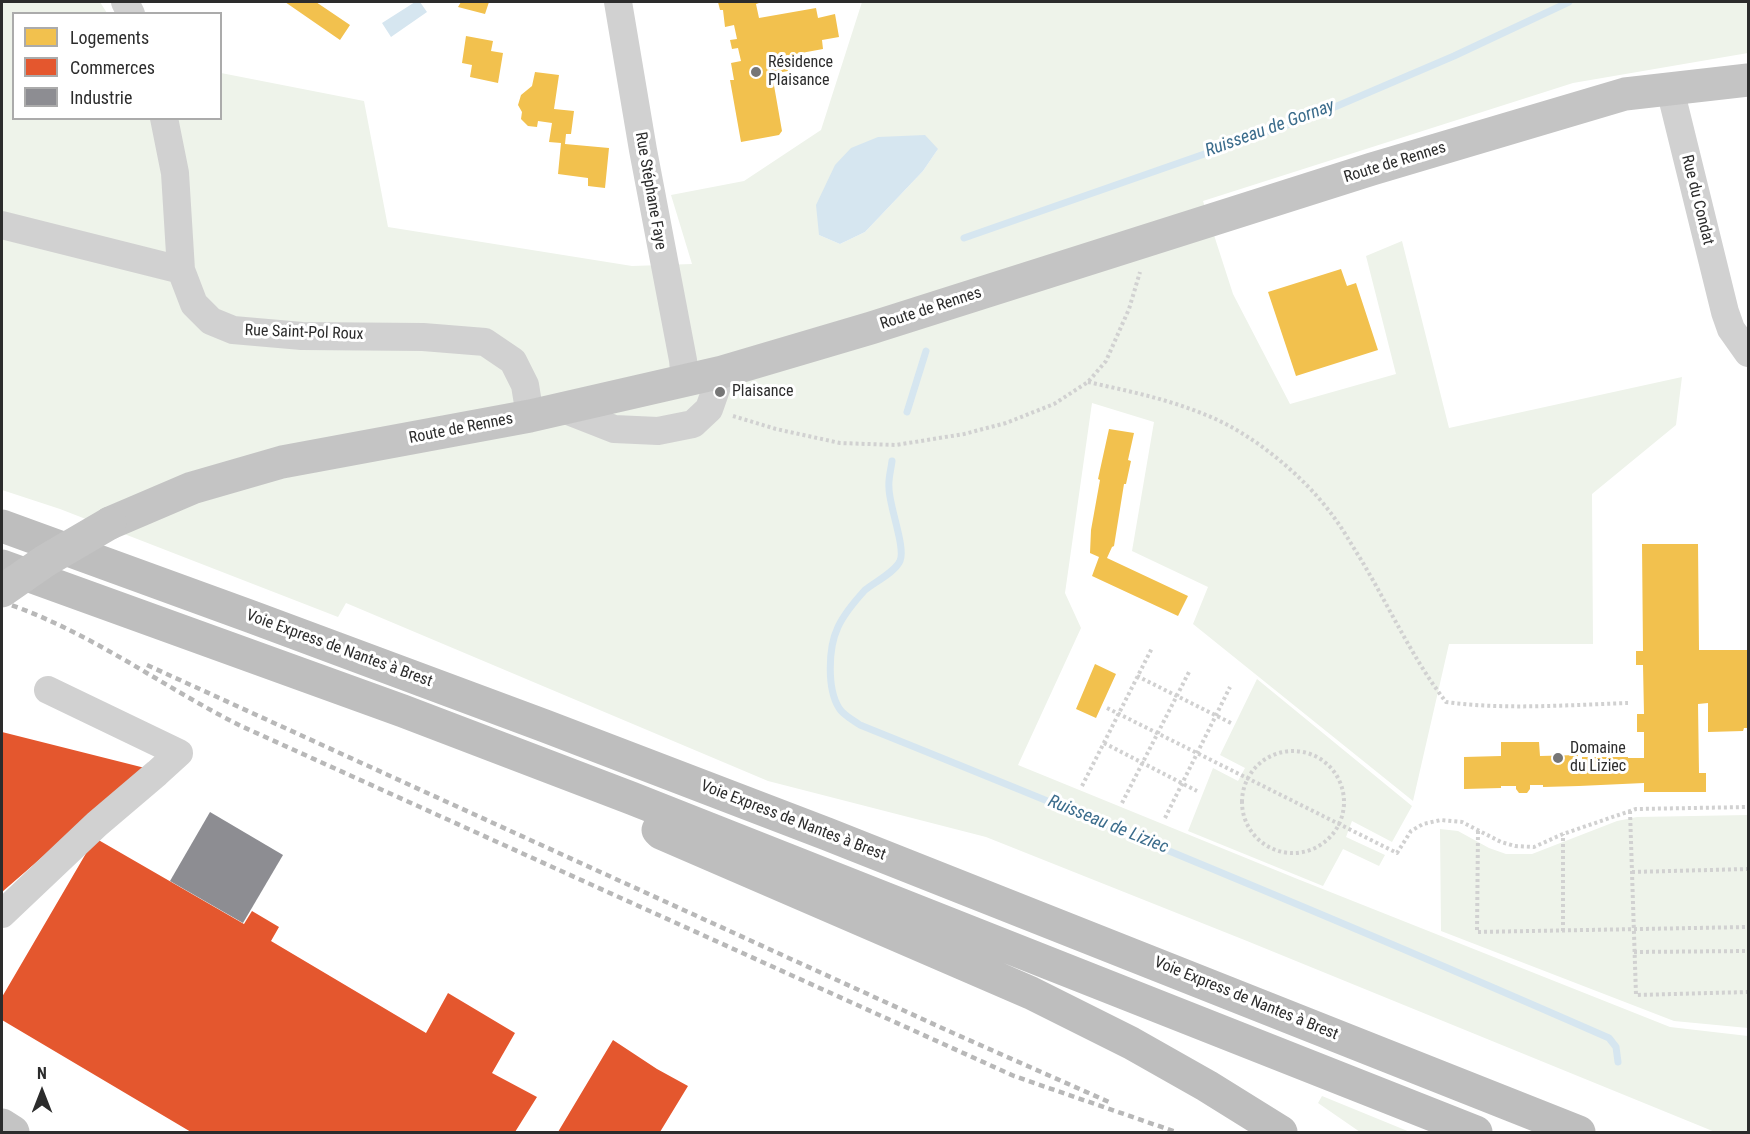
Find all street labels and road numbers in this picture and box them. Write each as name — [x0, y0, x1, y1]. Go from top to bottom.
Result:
street label: Rue Stéphane Faye — [630, 131, 670, 251]
street label: Route de Rennes — [1342, 138, 1448, 188]
street label: Rue du Condat — [1677, 153, 1717, 247]
street label: Route de Rennes — [878, 284, 984, 334]
street label: Rue Saint-Pol Roux — [244, 321, 364, 345]
street label: Route de Rennes — [407, 410, 515, 448]
street label: Voie Express de Nantes à Brest — [243, 606, 435, 692]
street label: Voie Express de Nantes à Brest — [698, 777, 888, 865]
street label: Voie Express de Nantes à Brest — [1151, 953, 1341, 1045]

